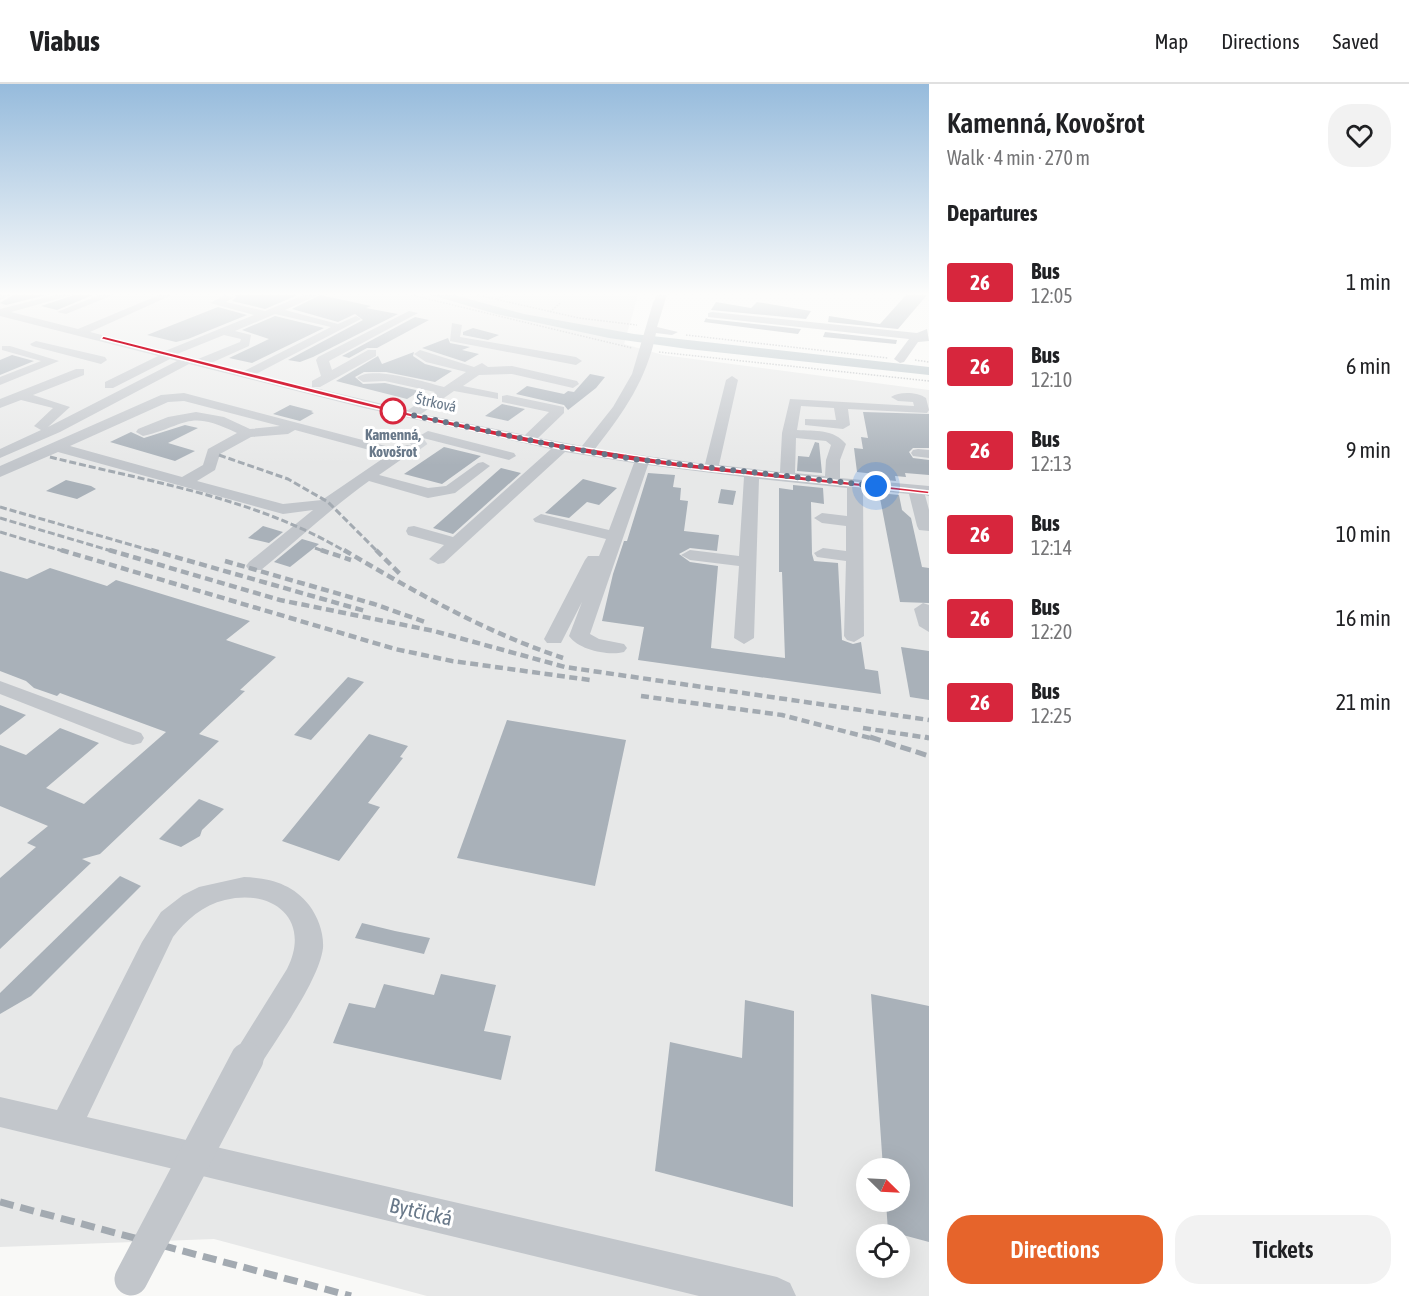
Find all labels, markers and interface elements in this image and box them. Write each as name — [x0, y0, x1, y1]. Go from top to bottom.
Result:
text: Viabus — [30, 25, 100, 57]
text: Map — [1154, 29, 1188, 53]
text: Directions — [1221, 29, 1300, 53]
text: Saved — [1333, 29, 1379, 53]
button: heart — [1328, 104, 1391, 167]
text: Kamenná, Kovošrot — [947, 107, 1145, 139]
text: Walk · 4 min · 270 m — [947, 146, 1090, 169]
text: Departures — [947, 200, 1037, 226]
text: Bus — [1031, 258, 1060, 284]
text: 1 min — [1346, 269, 1391, 295]
text: 26 — [970, 270, 990, 294]
text: 12:05 — [1031, 284, 1073, 307]
text: Bus — [1031, 342, 1060, 368]
text: 6 min — [1346, 353, 1391, 379]
text: 26 — [970, 354, 990, 378]
text: 12:10 — [1031, 368, 1072, 391]
street label: Štrková — [414, 390, 458, 415]
marker: Kamenná, Kovošrot — [380, 398, 406, 424]
place label: Kamenná, Kovošrot — [365, 426, 421, 460]
text: Bus — [1031, 426, 1060, 452]
text: 9 min — [1346, 437, 1391, 463]
text: 26 — [970, 438, 990, 462]
text: 12:13 — [1031, 452, 1072, 475]
your location — [861, 471, 891, 501]
text: Bus — [1031, 510, 1060, 536]
text: 10 min — [1336, 521, 1391, 547]
text: 26 — [970, 522, 990, 546]
text: 12:14 — [1031, 536, 1072, 559]
text: Bus — [1031, 594, 1060, 620]
text: 16 min — [1336, 605, 1391, 631]
text: 26 — [970, 606, 990, 630]
text: 12:20 — [1031, 620, 1072, 643]
text: Bus — [1031, 678, 1060, 704]
text: 21 min — [1336, 689, 1391, 715]
text: 26 — [970, 690, 990, 714]
text: 12:25 — [1031, 704, 1072, 727]
north arrow — [856, 1158, 910, 1212]
map controls — [856, 1158, 910, 1278]
street label: Bytčická — [387, 1192, 455, 1230]
button: Directions — [947, 1215, 1163, 1284]
button: Tickets — [1175, 1215, 1391, 1284]
button: locate — [856, 1224, 910, 1278]

